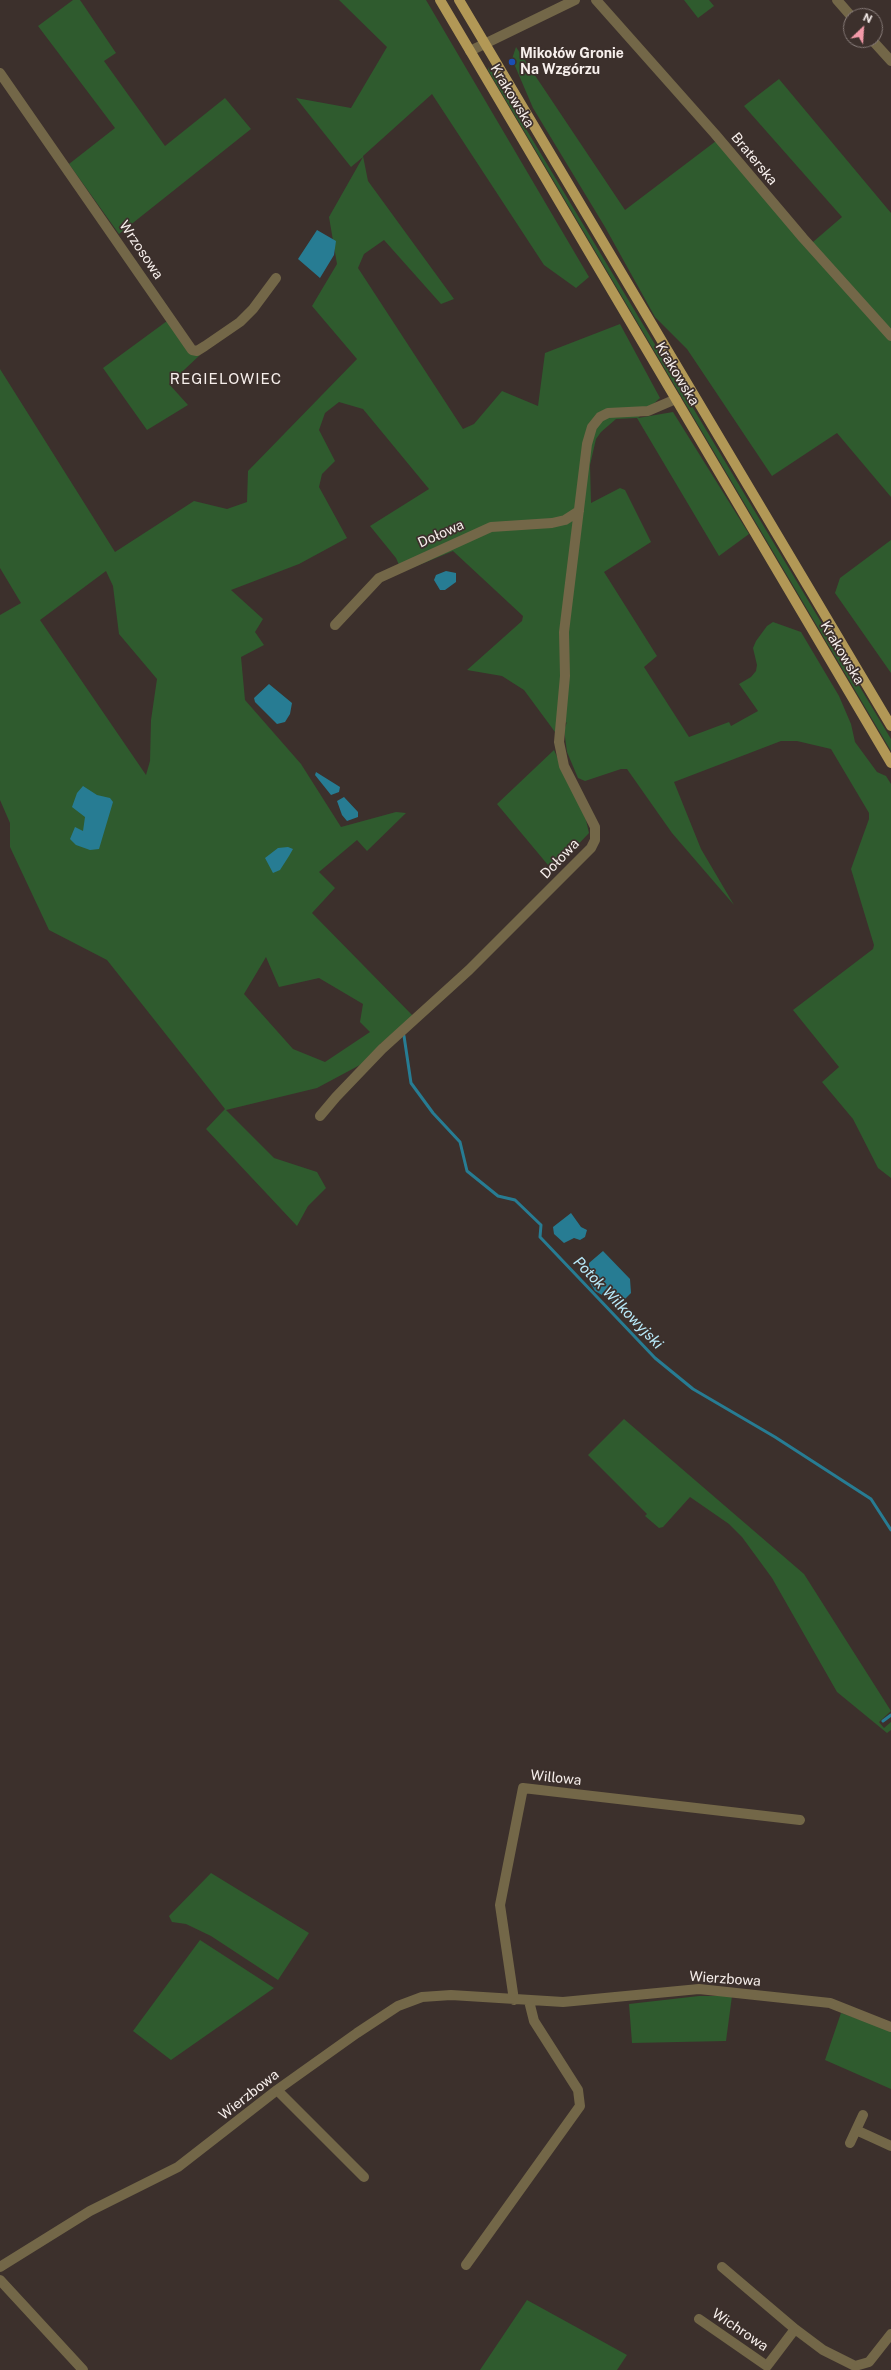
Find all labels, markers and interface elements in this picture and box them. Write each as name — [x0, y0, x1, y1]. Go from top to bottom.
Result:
north arrow — [843, 8, 883, 48]
text: N — [861, 11, 874, 25]
place label: Mikołów Gronie Na Wzgórzu — [520, 46, 624, 78]
marker: Mikołów Gronie Na Wzgórzu — [507, 57, 517, 67]
street label: Krakowska — [486, 61, 538, 131]
street label: Braterska — [727, 129, 781, 189]
street label: Wrzosowa — [115, 218, 167, 282]
street label: Krakowska — [651, 339, 703, 409]
district label: REGIELOWIEC — [170, 370, 282, 388]
street label: Dołowa — [415, 516, 467, 552]
street label: Krakowska — [816, 618, 868, 688]
street label: Dołowa — [537, 836, 583, 882]
water label: Potok Wilkowyjski — [569, 1253, 667, 1353]
street label: Willowa — [530, 1767, 582, 1789]
street label: Wierzbowa — [689, 1968, 761, 1990]
street label: Wierzbowa — [216, 2066, 282, 2124]
street label: Wichrowa — [709, 2305, 771, 2355]

